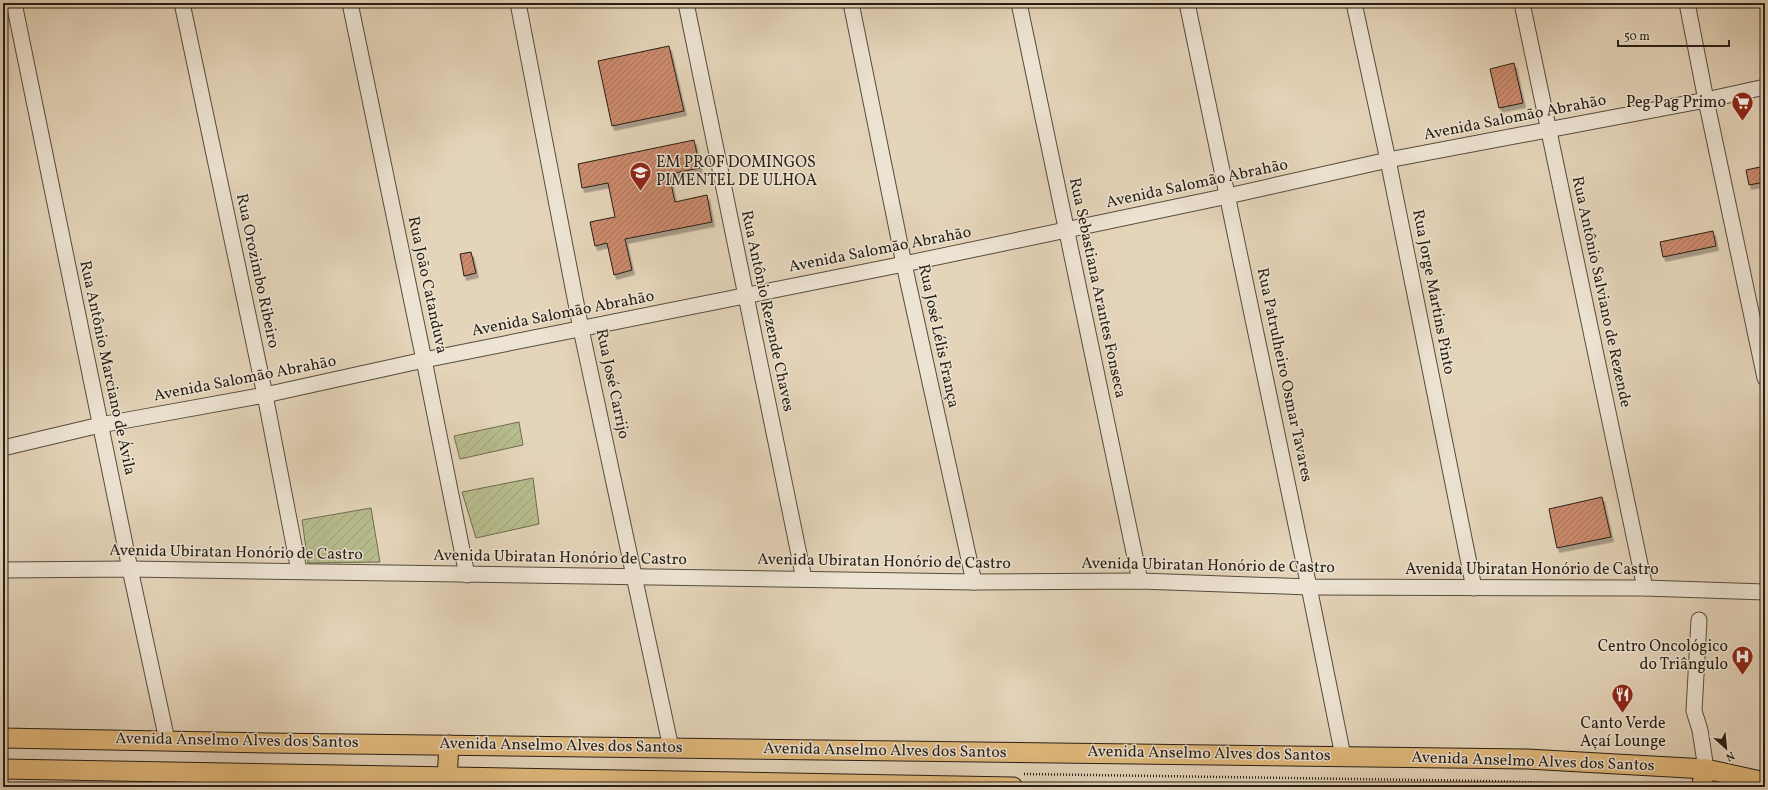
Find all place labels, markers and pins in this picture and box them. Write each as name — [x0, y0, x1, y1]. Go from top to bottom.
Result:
supermarket icon: Peg Pag Primo — [1729, 90, 1755, 123]
place label: Peg Pag Primo — [1626, 92, 1726, 114]
place label: EM PROF DOMINGOS PIMENTEL DE ULHOA — [656, 152, 817, 192]
school or university icon: EM PROF DOMINGOS PIMENTEL DE ULHOA — [628, 159, 654, 192]
place label: Centro Oncológico do Triângulo — [1598, 636, 1728, 676]
hospital icon: Centro Oncológico do Triângulo — [1730, 643, 1756, 676]
restaurant icon: Canto Verde Açaí Lounge — [1610, 681, 1636, 714]
place label: Canto Verde Açaí Lounge — [1580, 713, 1666, 753]

